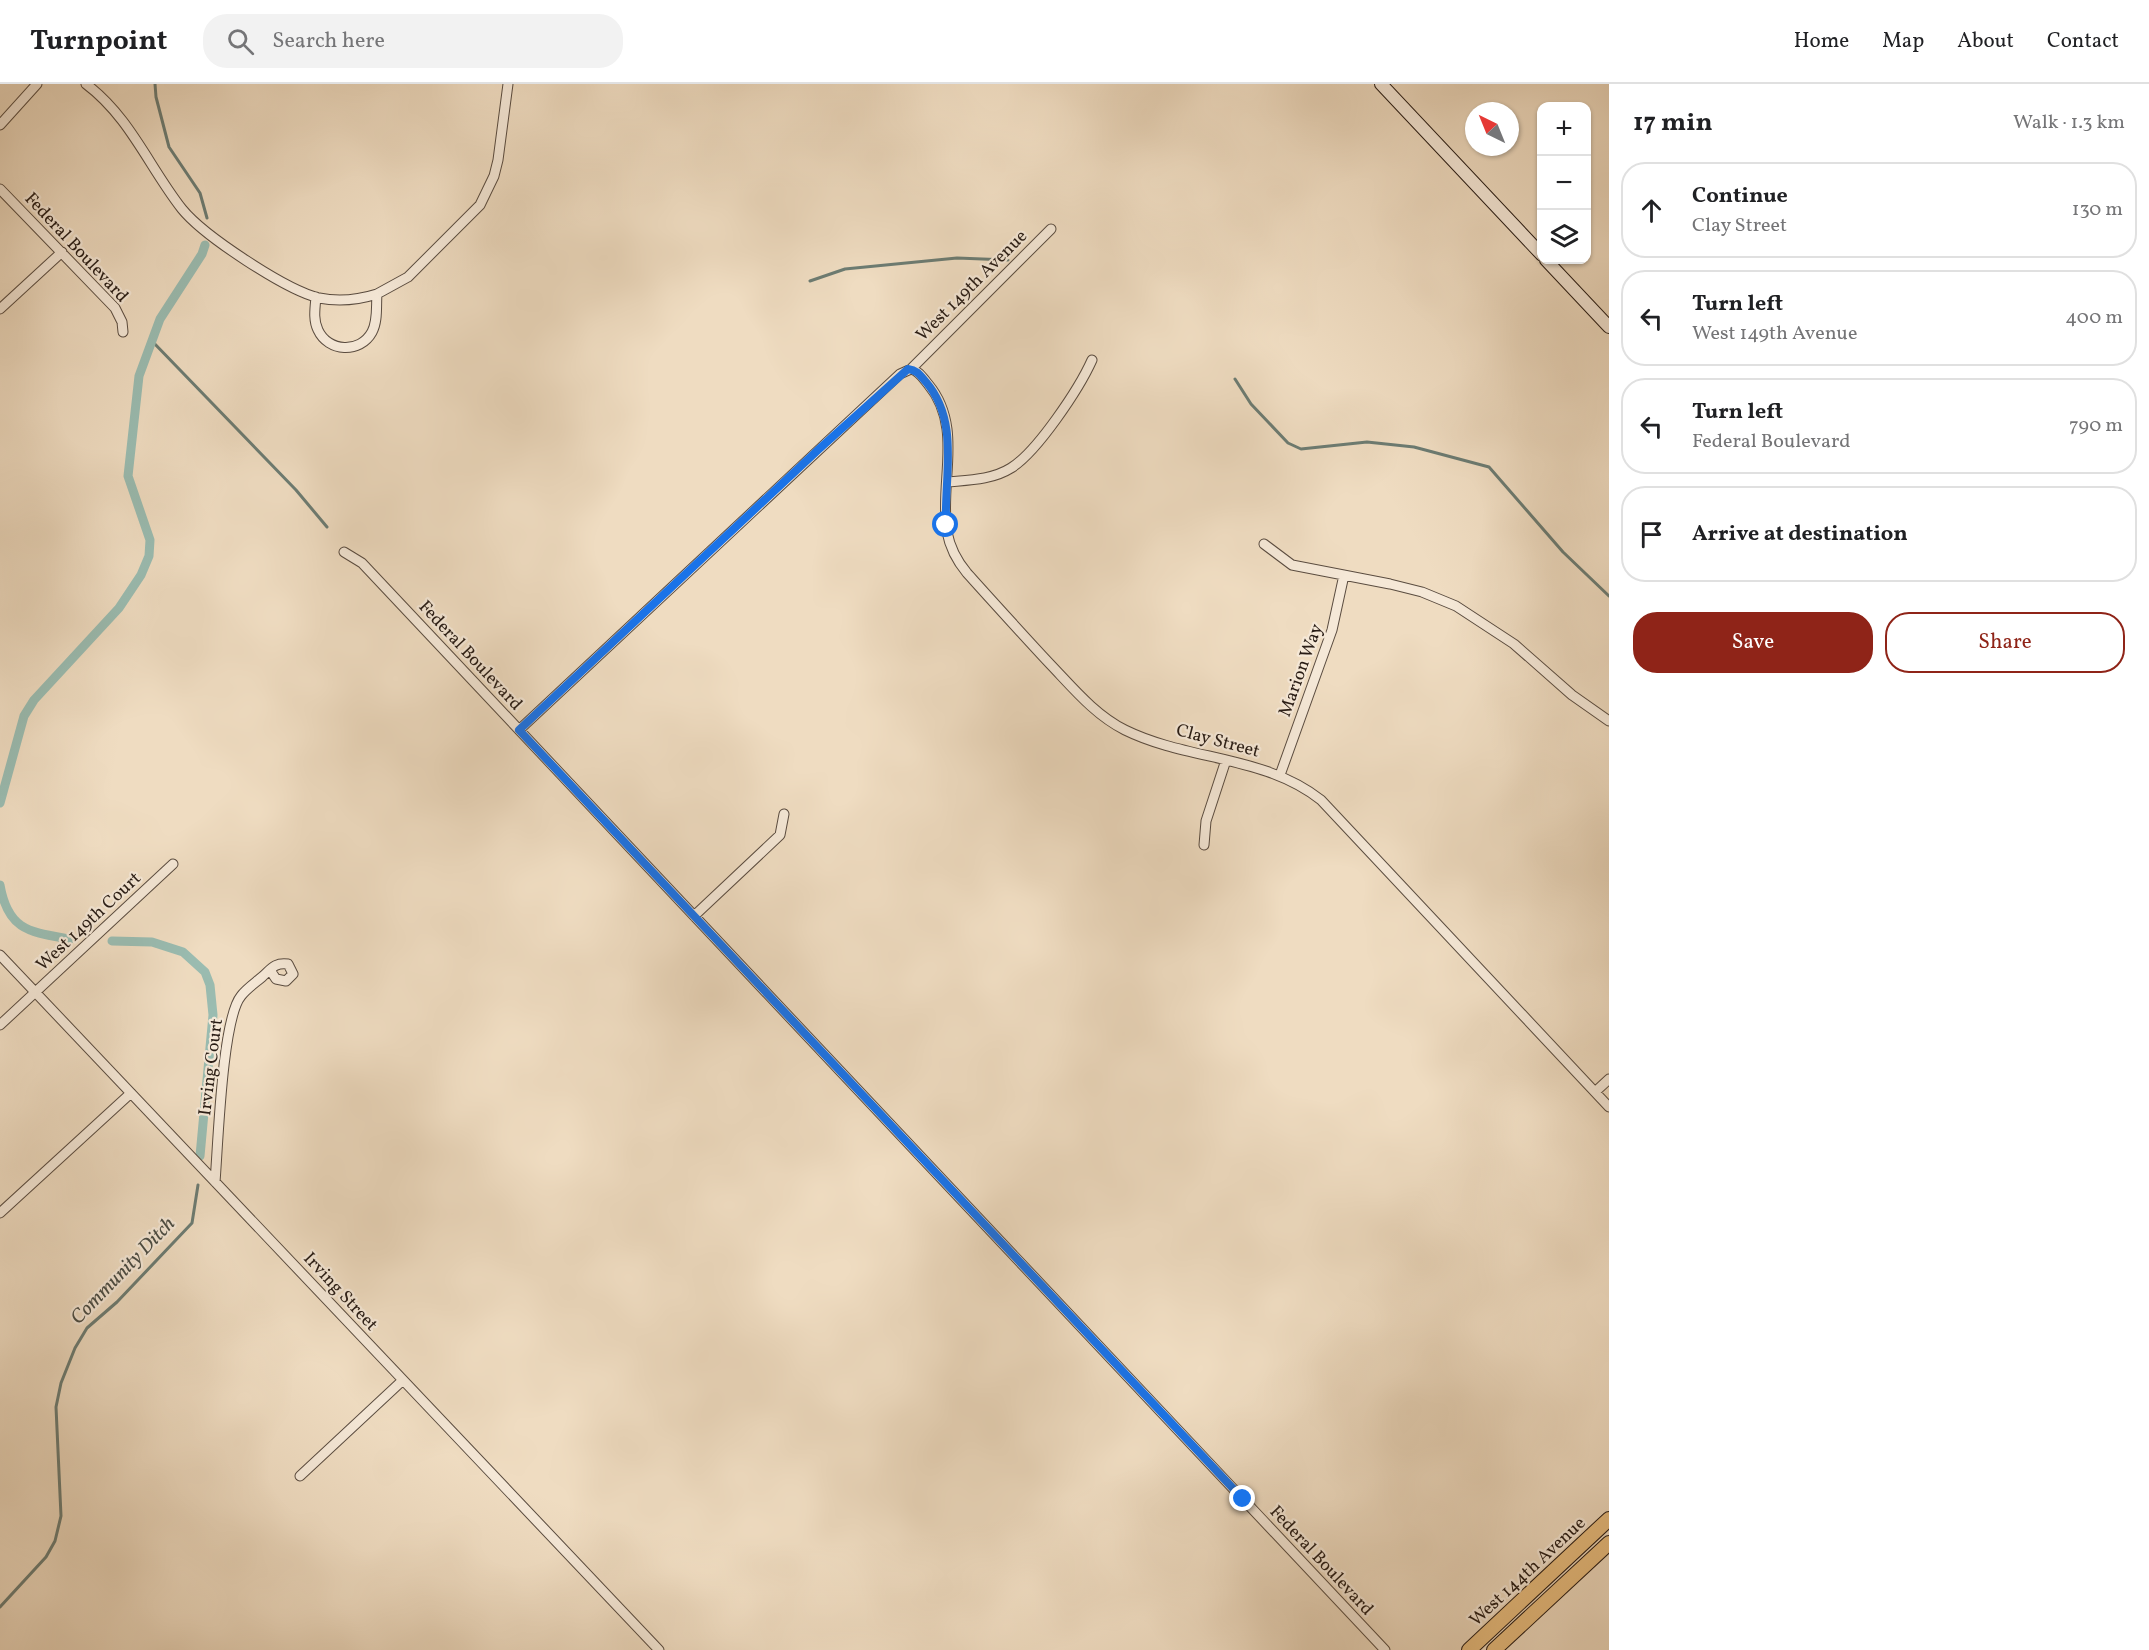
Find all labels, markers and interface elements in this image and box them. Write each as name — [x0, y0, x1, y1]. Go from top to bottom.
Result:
search box — [203, 14, 623, 68]
text: Turnpoint — [30, 22, 167, 61]
icon: search — [224, 25, 257, 58]
text: Search here — [272, 26, 385, 57]
text: Home — [1794, 27, 1849, 56]
text: Map — [1882, 27, 1924, 56]
text: About — [1957, 27, 2014, 56]
text: Contact — [2047, 27, 2119, 56]
north arrow — [1465, 102, 1519, 156]
map controls — [1537, 102, 1591, 264]
button: + — [1537, 102, 1591, 156]
text: 17 min — [1633, 105, 1713, 141]
text: Walk · 1.3 km — [2013, 109, 2125, 137]
button: − — [1537, 156, 1591, 210]
text: Continue — [1692, 181, 1788, 212]
street label: Federal Boulevard — [18, 187, 134, 309]
icon: ahead — [1635, 194, 1668, 227]
text: 130 m — [2072, 196, 2123, 224]
button: layers — [1537, 210, 1591, 264]
text: Clay Street — [1692, 212, 1787, 240]
street label: West 149th Avenue — [911, 225, 1034, 348]
text: Turn left — [1692, 289, 1783, 320]
icon: left — [1635, 302, 1668, 335]
text: 400 m — [2065, 304, 2123, 332]
text: West 149th Avenue — [1692, 320, 1857, 348]
text: Turn left — [1692, 397, 1783, 428]
icon: left — [1635, 410, 1668, 443]
text: 790 m — [2069, 412, 2123, 440]
text: Federal Boulevard — [1692, 428, 1851, 456]
route start — [932, 511, 958, 537]
icon: arrive — [1635, 518, 1668, 551]
text: Arrive at destination — [1692, 519, 1908, 550]
street label: Federal Boulevard — [412, 595, 528, 717]
button: Save — [1633, 612, 1873, 673]
button: Share — [1885, 612, 2125, 673]
street label: Marion Way — [1273, 620, 1330, 720]
street label: Clay Street — [1173, 718, 1262, 765]
street label: West 149th Court — [31, 867, 147, 977]
street label: Irving Court — [193, 1017, 230, 1117]
water label: Community Ditch — [65, 1211, 182, 1332]
street label: Irving Street — [297, 1247, 383, 1337]
route end — [1229, 1485, 1255, 1511]
street label: Federal Boulevard — [1263, 1500, 1379, 1622]
street label: West 144th Avenue — [1464, 1512, 1592, 1633]

